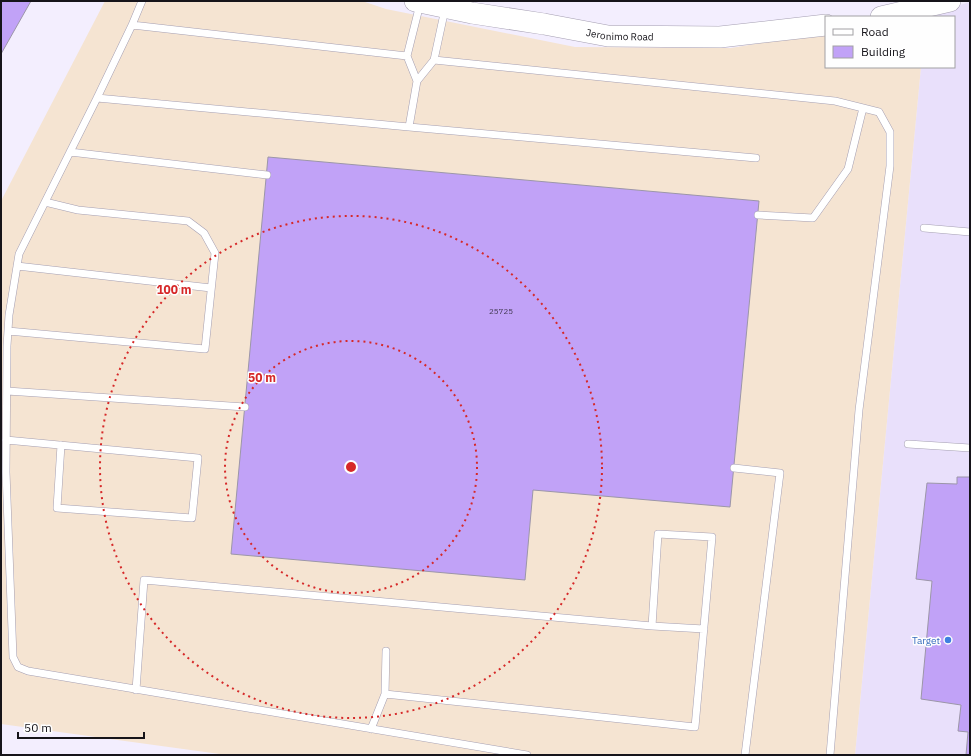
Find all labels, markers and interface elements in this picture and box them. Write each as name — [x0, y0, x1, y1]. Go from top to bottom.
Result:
legend — [825, 16, 955, 68]
text: Road — [861, 24, 889, 39]
street label: Jeronimo Road — [585, 26, 654, 43]
text: Building — [861, 44, 906, 59]
text: 100 m — [156, 282, 192, 297]
house number: 25725 — [489, 306, 513, 316]
text: 50 m — [248, 370, 276, 385]
centre of rings — [344, 460, 358, 474]
place label: Target — [912, 634, 940, 647]
marker: Target — [943, 635, 953, 645]
scale bar — [18, 714, 144, 740]
text: 50 m — [24, 720, 52, 735]

